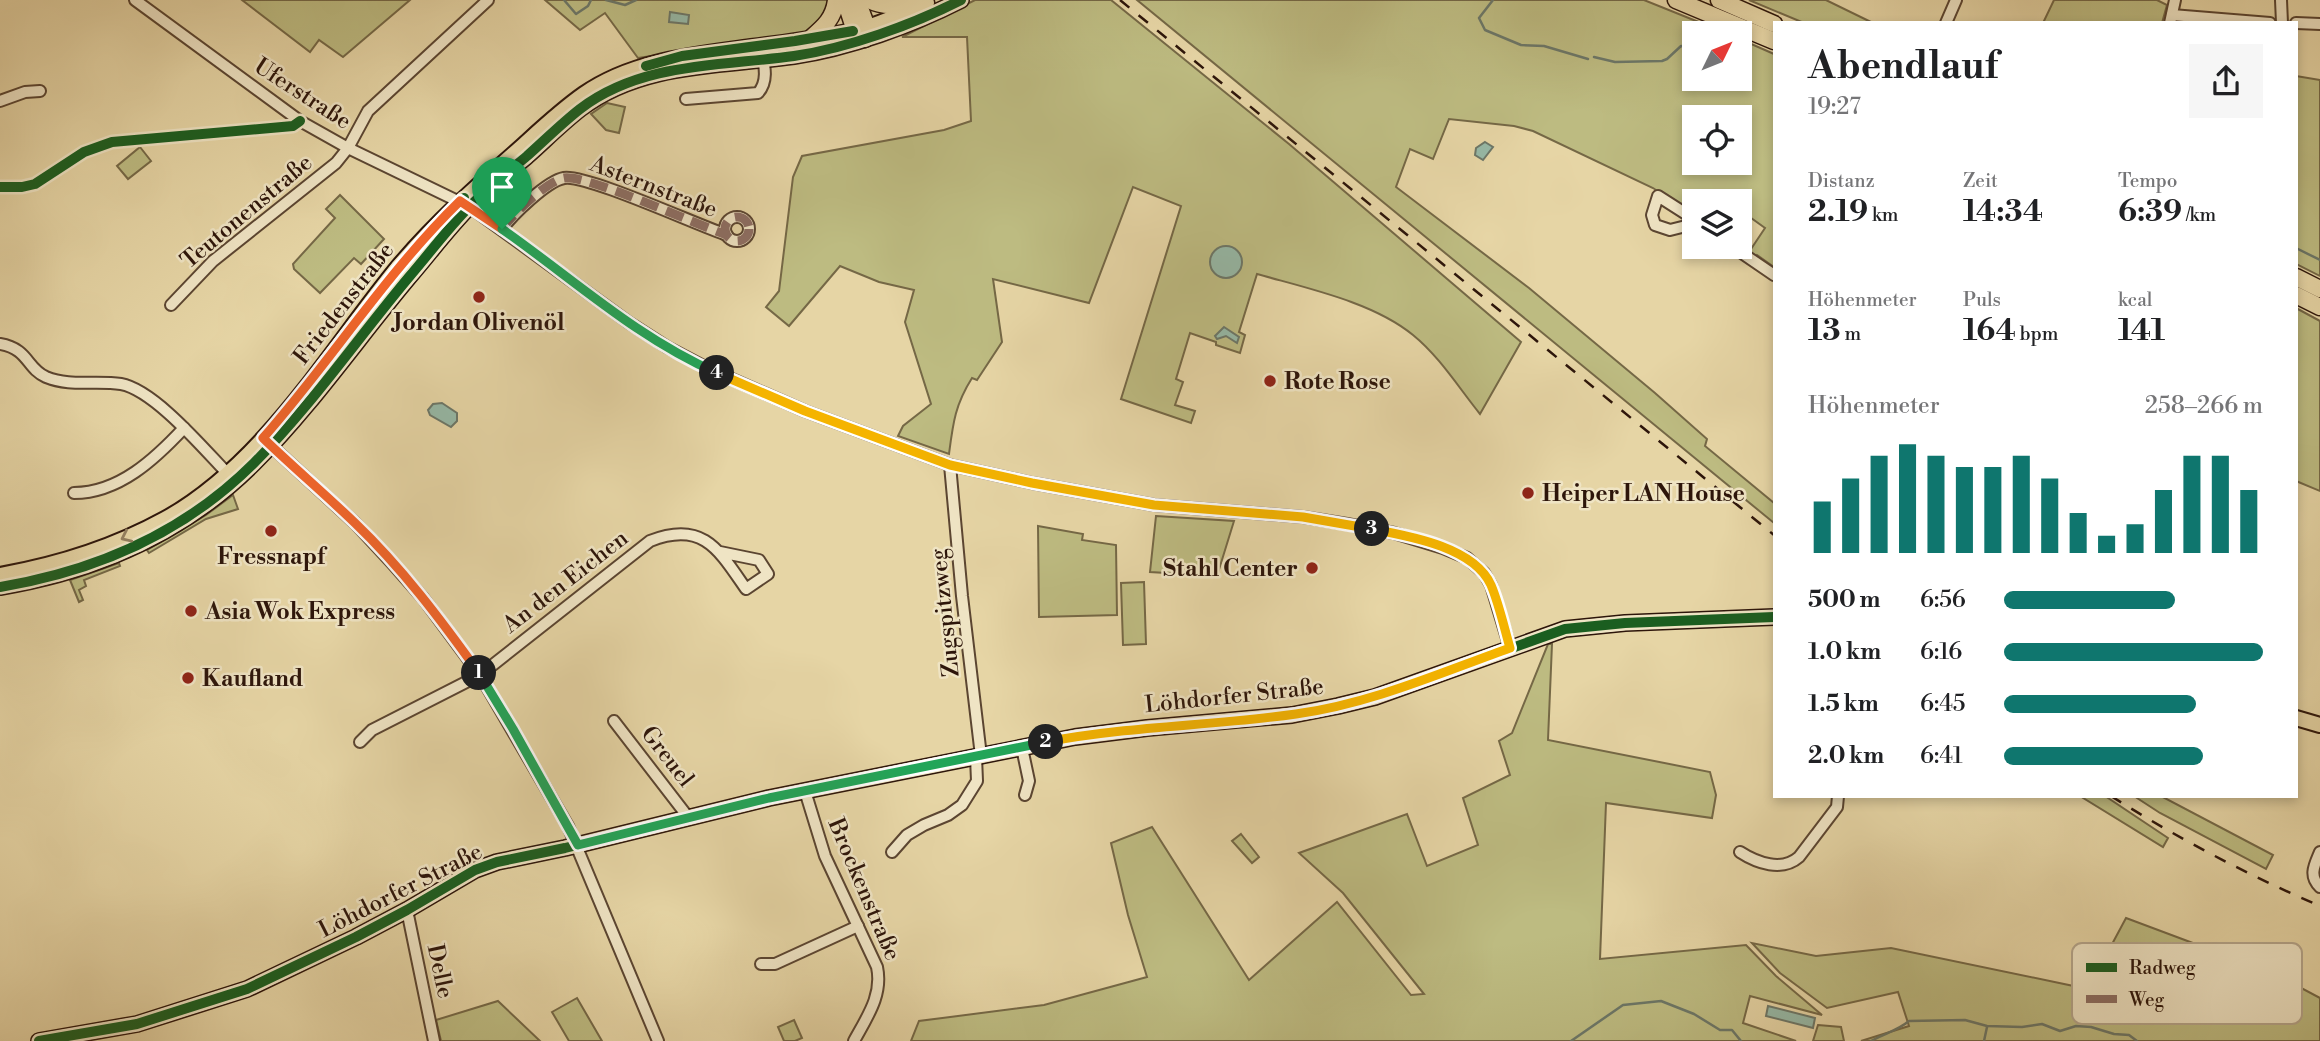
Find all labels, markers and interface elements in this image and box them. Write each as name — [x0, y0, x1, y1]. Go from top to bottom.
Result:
north arrow — [1682, 21, 1752, 91]
map controls — [1682, 21, 1752, 259]
text: Abendlauf — [1808, 43, 1998, 90]
button: share — [2189, 44, 2263, 118]
street label: Uferstraße — [249, 52, 356, 136]
text: 19:27 — [1808, 93, 1861, 121]
button: locate — [1682, 105, 1752, 175]
street label: Teutonenstraße — [175, 149, 318, 275]
street label: Asternstraße — [585, 149, 721, 224]
pin — [472, 157, 532, 229]
icon: arrive — [483, 168, 521, 206]
text: Distanz — [1808, 169, 1875, 193]
text: Zeit — [1963, 169, 1998, 193]
text: Tempo — [2118, 169, 2177, 193]
button: layers — [1682, 189, 1752, 259]
text: 2.19 — [1808, 193, 1868, 231]
text: 14:34 — [1963, 193, 2043, 231]
text: 6:39 — [2118, 193, 2182, 231]
text: km — [1868, 203, 1899, 227]
text: /km — [2182, 203, 2216, 227]
street label: Friedenstraße — [287, 237, 400, 370]
text: Höhenmeter — [1808, 288, 1917, 312]
text: Puls — [1963, 288, 2001, 312]
text: kcal — [2118, 288, 2152, 312]
marker: Jordan Olivenöl — [471, 289, 487, 305]
place label: Jordan Olivenöl — [390, 309, 565, 337]
text: 13 — [1808, 312, 1840, 350]
text: 164 — [1963, 312, 2016, 350]
text: 141 — [2118, 312, 2165, 350]
text: m — [1840, 322, 1861, 346]
text: bpm — [2016, 322, 2058, 346]
pin: 4 — [700, 356, 734, 390]
text: 4 — [710, 360, 723, 384]
place label: Rote Rose — [1284, 368, 1391, 396]
marker: Rote Rose — [1262, 373, 1278, 389]
text: Höhenmeter — [1808, 392, 1940, 420]
text: 258–266 m — [2145, 392, 2263, 420]
place label: Heiper LAN House — [1542, 480, 1745, 508]
marker: Heiper LAN House — [1520, 485, 1536, 501]
pin: 3 — [1354, 512, 1390, 546]
text: 3 — [1366, 516, 1377, 540]
marker: Fressnapf — [263, 523, 279, 539]
street label: An den Eichen — [497, 524, 634, 640]
one-way arrow — [121, 529, 133, 543]
place label: Fressnapf — [217, 543, 328, 571]
street label: Zugspitzweg — [924, 547, 966, 679]
place label: Stahl Center — [1163, 555, 1298, 583]
marker: Stahl Center — [1304, 560, 1320, 576]
text: 500 m — [1808, 586, 1880, 614]
text: 6:56 — [1920, 586, 1966, 614]
place label: Asia Wok Express — [204, 598, 395, 626]
marker: Asia Wok Express — [183, 603, 199, 619]
text: 1.0 km — [1808, 638, 1881, 666]
text: 6:16 — [1920, 638, 1962, 666]
pin: 1 — [462, 656, 496, 690]
text: 1 — [474, 660, 483, 684]
place label: Kaufland — [202, 665, 304, 693]
marker: Kaufland — [180, 670, 196, 686]
street label: Löhdorfer Straße — [1143, 673, 1325, 719]
text: 1.5 km — [1808, 690, 1879, 718]
text: 6:45 — [1920, 690, 1966, 718]
street label: Greuel — [635, 720, 700, 793]
pin: 2 — [1028, 724, 1064, 760]
text: 2 — [1040, 729, 1051, 753]
text: 2.0 km — [1808, 742, 1884, 770]
text: 6:41 — [1920, 742, 1963, 770]
street label: Brockenstraße — [821, 813, 907, 965]
street label: Löhdorfer Straße — [314, 838, 487, 944]
street label: Delle — [421, 942, 459, 1001]
legend — [2072, 943, 2302, 1024]
text: Radweg — [2129, 956, 2196, 980]
text: Weg — [2128, 988, 2165, 1012]

